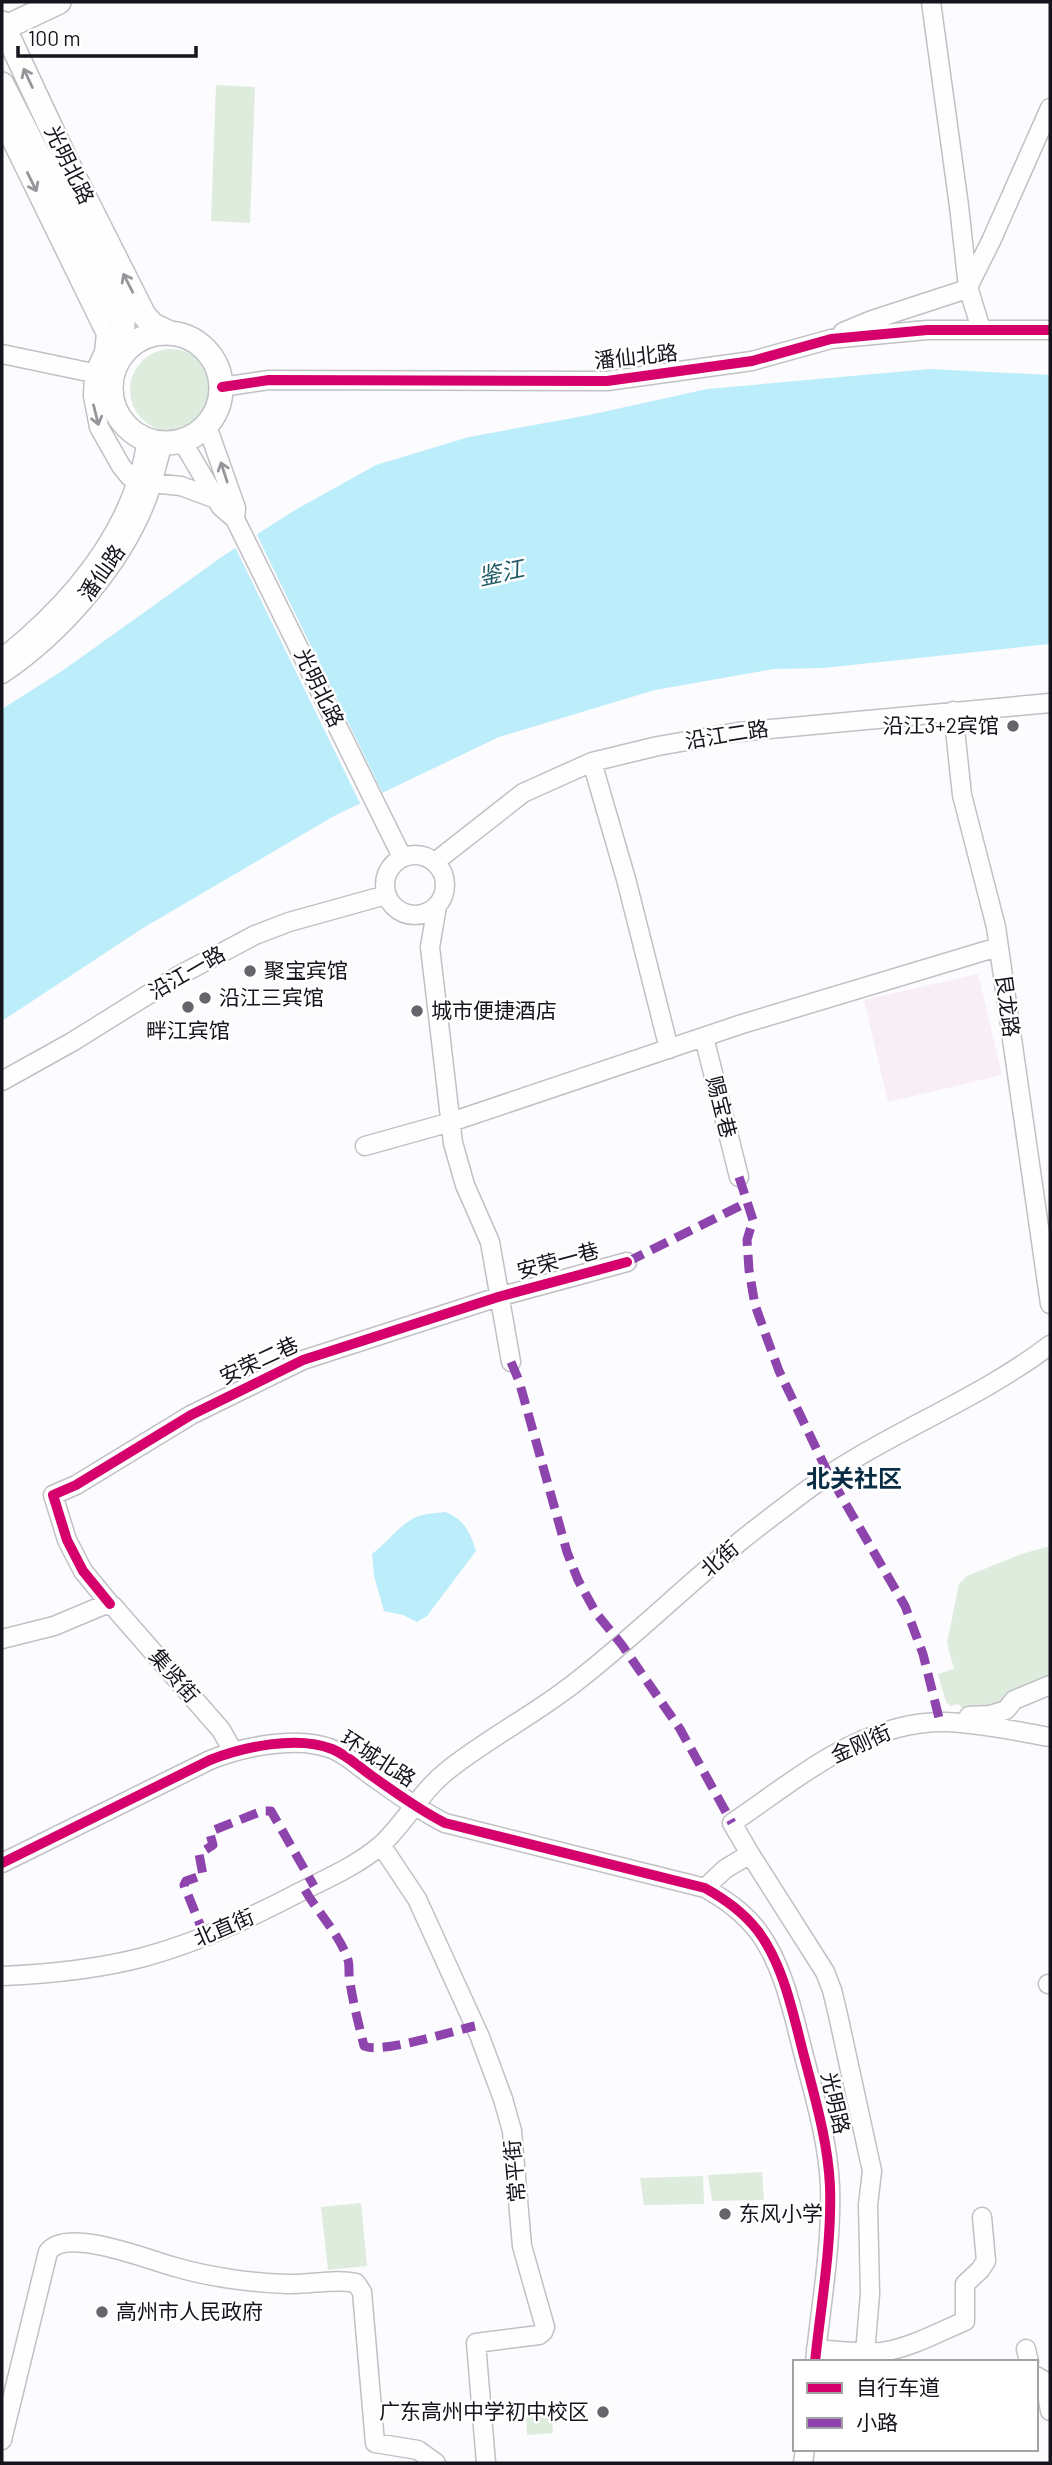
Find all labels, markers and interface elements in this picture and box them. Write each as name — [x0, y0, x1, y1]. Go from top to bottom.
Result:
scale bar — [18, 14, 196, 58]
text: 100 m — [28, 25, 81, 50]
one-way arrow — [21, 68, 34, 89]
street label: 光明北路 — [41, 121, 100, 208]
one-way arrow — [26, 171, 39, 192]
one-way arrow — [120, 273, 134, 294]
street label: 潘仙北路 — [593, 339, 679, 372]
one-way arrow — [90, 403, 103, 425]
one-way arrow — [217, 461, 229, 483]
street label: 潘仙路 — [72, 539, 129, 605]
water label: 鉴江 — [475, 553, 529, 590]
street label: 光明北路 — [291, 644, 350, 731]
place label: 沿江3+2宾馆 — [882, 712, 999, 737]
street label: 沿江二路 — [683, 715, 770, 752]
marker: 沿江3+2宾馆 — [1005, 718, 1021, 734]
street label: 沿江一路 — [144, 940, 229, 1004]
place label: 聚宝宾馆 — [264, 957, 348, 982]
marker: 聚宝宾馆 — [242, 963, 258, 979]
street label: 艮龙路 — [992, 973, 1025, 1039]
place label: 沿江三宾馆 — [219, 984, 324, 1009]
marker: 沿江三宾馆 — [197, 990, 213, 1006]
place label: 城市便捷酒店 — [431, 997, 557, 1022]
marker: 畔江宾馆 — [180, 999, 196, 1015]
marker: 城市便捷酒店 — [409, 1003, 425, 1019]
place label: 畔江宾馆 — [146, 1017, 230, 1042]
street label: 赐宝巷 — [703, 1073, 742, 1140]
street label: 安荣一巷 — [514, 1237, 601, 1282]
street label: 安荣二巷 — [215, 1331, 302, 1389]
district label: 北关社区 — [806, 1463, 902, 1492]
street label: 北街 — [695, 1535, 743, 1581]
street label: 集贤街 — [145, 1643, 205, 1707]
street label: 金刚街 — [827, 1718, 894, 1767]
street label: 环城北路 — [337, 1724, 421, 1791]
street label: 北直街 — [190, 1903, 257, 1950]
street label: 光明路 — [817, 2069, 856, 2136]
street label: 常平街 — [498, 2139, 529, 2204]
place label: 东风小学 — [739, 2200, 823, 2225]
marker: 东风小学 — [717, 2206, 733, 2222]
place label: 高州市人民政府 — [116, 2298, 263, 2323]
marker: 高州市人民政府 — [94, 2304, 110, 2320]
legend — [793, 2360, 1038, 2451]
text: 自行车道 — [856, 2374, 940, 2399]
place label: 广东高州中学初中校区 — [379, 2398, 589, 2423]
marker: 广东高州中学初中校区 — [595, 2404, 611, 2420]
text: 小路 — [856, 2409, 898, 2434]

